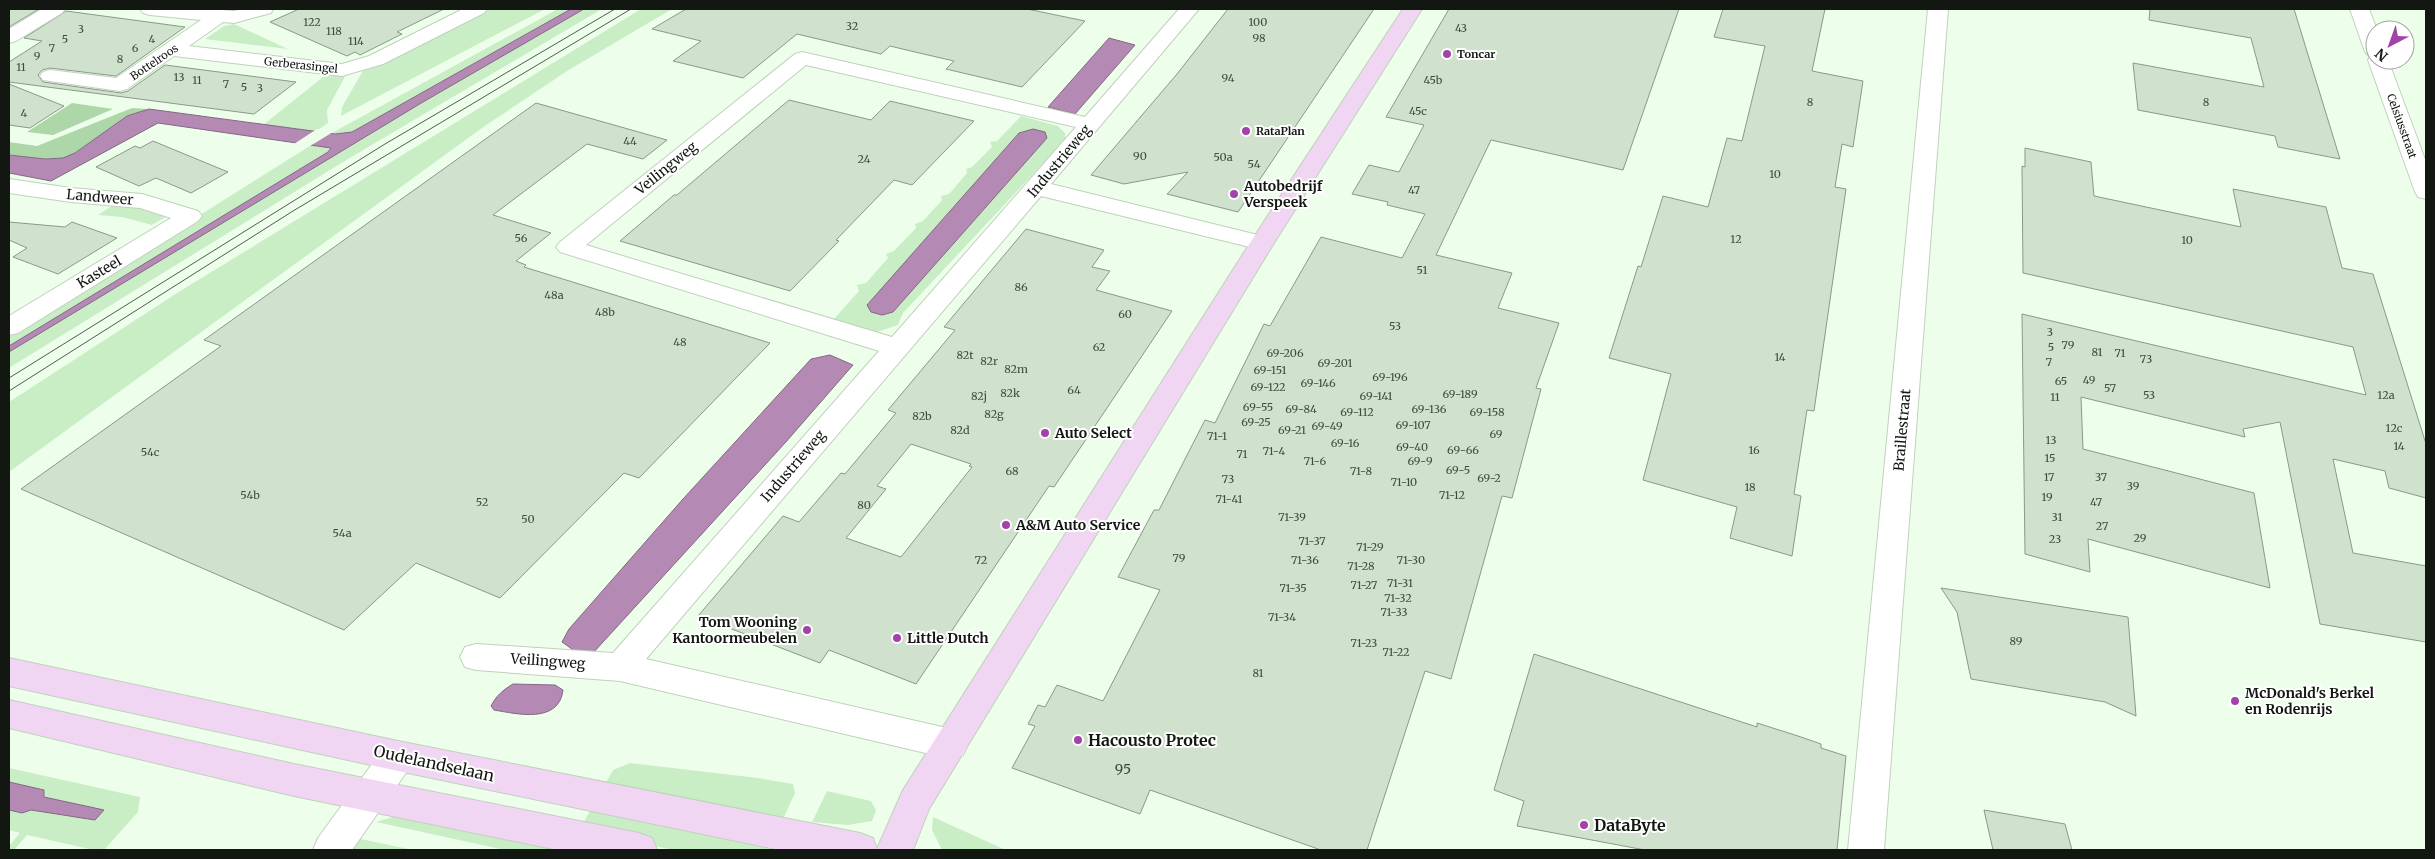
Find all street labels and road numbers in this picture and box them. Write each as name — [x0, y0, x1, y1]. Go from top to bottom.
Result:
street label: Bottelroos — [127, 41, 181, 83]
street label: Gerberasingel — [264, 54, 339, 76]
street label: Celsiusstraat — [2384, 92, 2420, 161]
street label: Industrieweg — [1023, 120, 1095, 201]
street label: Veilingweg — [631, 137, 701, 199]
street label: Landweer — [66, 185, 134, 209]
street label: Kasteel — [73, 251, 125, 292]
street label: Braillestraat — [1889, 388, 1915, 472]
street label: Industrieweg — [757, 426, 830, 506]
street label: Veilingweg — [509, 649, 586, 673]
street label: Oudelandselaan — [372, 740, 496, 786]

